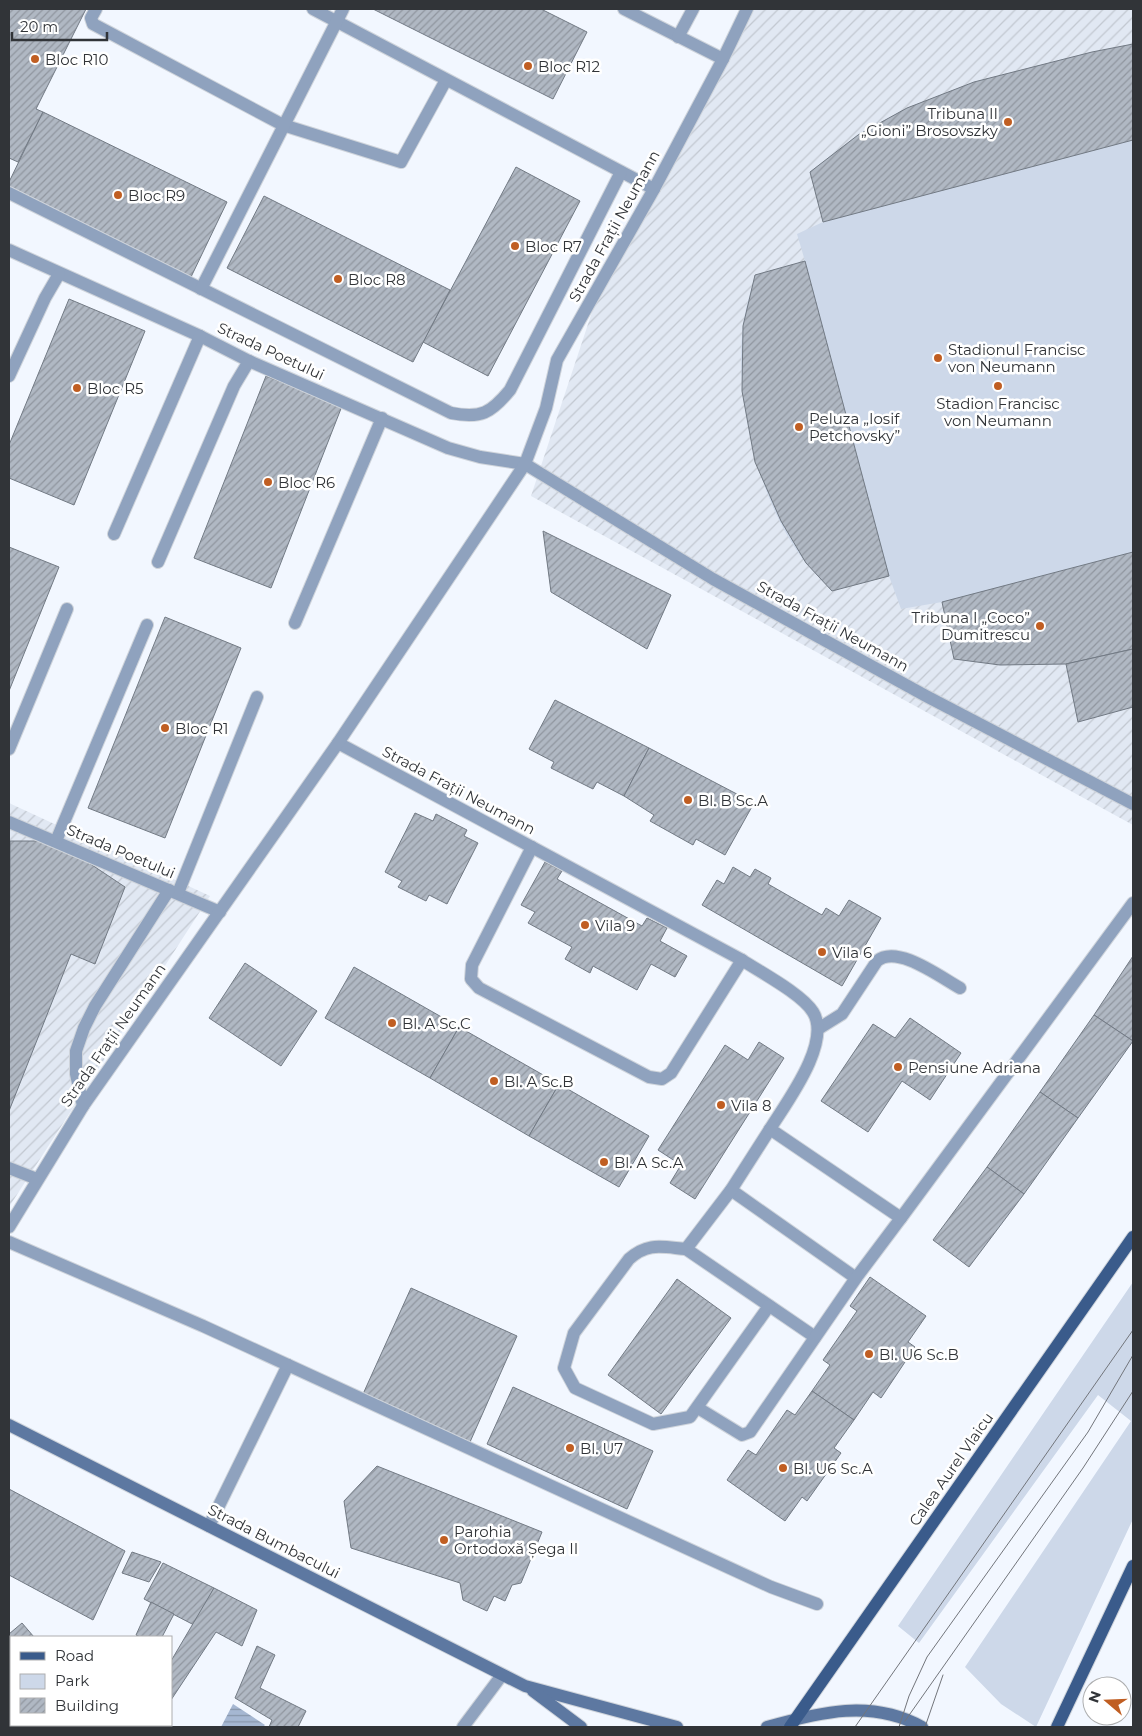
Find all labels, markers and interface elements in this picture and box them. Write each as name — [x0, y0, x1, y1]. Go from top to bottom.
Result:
scale bar — [12, 10, 108, 42]
text: 20 m — [20, 17, 58, 36]
place label: Bloc R10 — [45, 50, 108, 69]
marker: Bloc R10 — [29, 53, 41, 65]
place label: Bloc R12 — [538, 57, 600, 76]
marker: Bloc R12 — [522, 60, 534, 72]
place label: Tribuna II „Gioni” Brosovszky — [861, 104, 999, 140]
marker: Tribuna II „Gioni” Brosovszky — [1002, 116, 1014, 128]
street label: Strada Frații Neumann — [564, 147, 665, 306]
place label: Bloc R9 — [128, 186, 185, 205]
marker: Bloc R9 — [112, 189, 124, 201]
place label: Bloc R7 — [525, 237, 582, 256]
marker: Bloc R7 — [509, 240, 521, 252]
place label: Bloc R8 — [348, 270, 406, 289]
marker: Bloc R8 — [332, 273, 344, 285]
street label: Strada Poetului — [214, 318, 328, 384]
place label: Stadionul Francisc von Neumann — [948, 340, 1086, 376]
marker: Stadionul Francisc von Neumann — [932, 352, 944, 364]
place label: Bloc R5 — [87, 379, 143, 398]
marker: Stadion Francisc von Neumann — [992, 380, 1004, 392]
marker: Bloc R5 — [71, 382, 83, 394]
place label: Stadion Francisc von Neumann — [936, 394, 1060, 430]
place label: Peluza „Iosif Petchovsky” — [809, 409, 900, 445]
marker: Peluza „Iosif Petchovsky” — [793, 421, 805, 433]
place label: Bloc R6 — [278, 473, 335, 492]
marker: Bloc R6 — [262, 476, 274, 488]
street label: Strada Frații Neumann — [753, 576, 912, 677]
place label: Tribuna I „Coco” Dumitrescu — [911, 608, 1030, 644]
marker: Tribuna I „Coco” Dumitrescu — [1034, 620, 1046, 632]
place label: Bloc R1 — [175, 719, 228, 738]
marker: Bloc R1 — [159, 722, 171, 734]
street label: Strada Frații Neumann — [379, 742, 539, 839]
place label: Bl. B Sc.A — [698, 791, 768, 810]
marker: Bl. B Sc.A — [682, 794, 694, 806]
street label: Strada Poetului — [64, 820, 178, 882]
place label: Vila 9 — [595, 916, 635, 935]
marker: Vila 9 — [579, 919, 591, 931]
place label: Vila 6 — [832, 943, 872, 962]
marker: Vila 6 — [816, 946, 828, 958]
street label: Strada Frații Neumann — [56, 960, 171, 1111]
place label: Bl. A Sc.C — [402, 1014, 471, 1033]
marker: Bl. A Sc.C — [386, 1017, 398, 1029]
place label: Pensiune Adriana — [908, 1058, 1041, 1077]
marker: Pensiune Adriana — [892, 1061, 904, 1073]
place label: Bl. A Sc.B — [504, 1072, 574, 1091]
marker: Bl. A Sc.B — [488, 1075, 500, 1087]
place label: Vila 8 — [731, 1096, 772, 1115]
marker: Vila 8 — [715, 1099, 727, 1111]
place label: Bl. A Sc.A — [614, 1153, 684, 1172]
marker: Bl. A Sc.A — [598, 1156, 610, 1168]
place label: Bl. U6 Sc.B — [879, 1345, 959, 1364]
marker: Bl. U6 Sc.B — [863, 1348, 875, 1360]
street label: Calea Aurel Vlaicu — [905, 1409, 997, 1529]
place label: Bl. U7 — [580, 1439, 623, 1458]
marker: Bl. U7 — [564, 1442, 576, 1454]
place label: Bl. U6 Sc.A — [793, 1459, 873, 1478]
marker: Bl. U6 Sc.A — [777, 1462, 789, 1474]
street label: Strada Bumbacului — [205, 1500, 343, 1582]
place label: Parohia Ortodoxă Șega II — [454, 1522, 578, 1559]
marker: Parohia Ortodoxă Șega II — [438, 1534, 450, 1546]
legend — [10, 1636, 172, 1726]
text: Road — [55, 1646, 94, 1665]
text: Park — [55, 1671, 89, 1690]
north arrow — [1082, 1676, 1132, 1726]
text: N — [1084, 1688, 1105, 1705]
text: Building — [55, 1696, 119, 1715]

